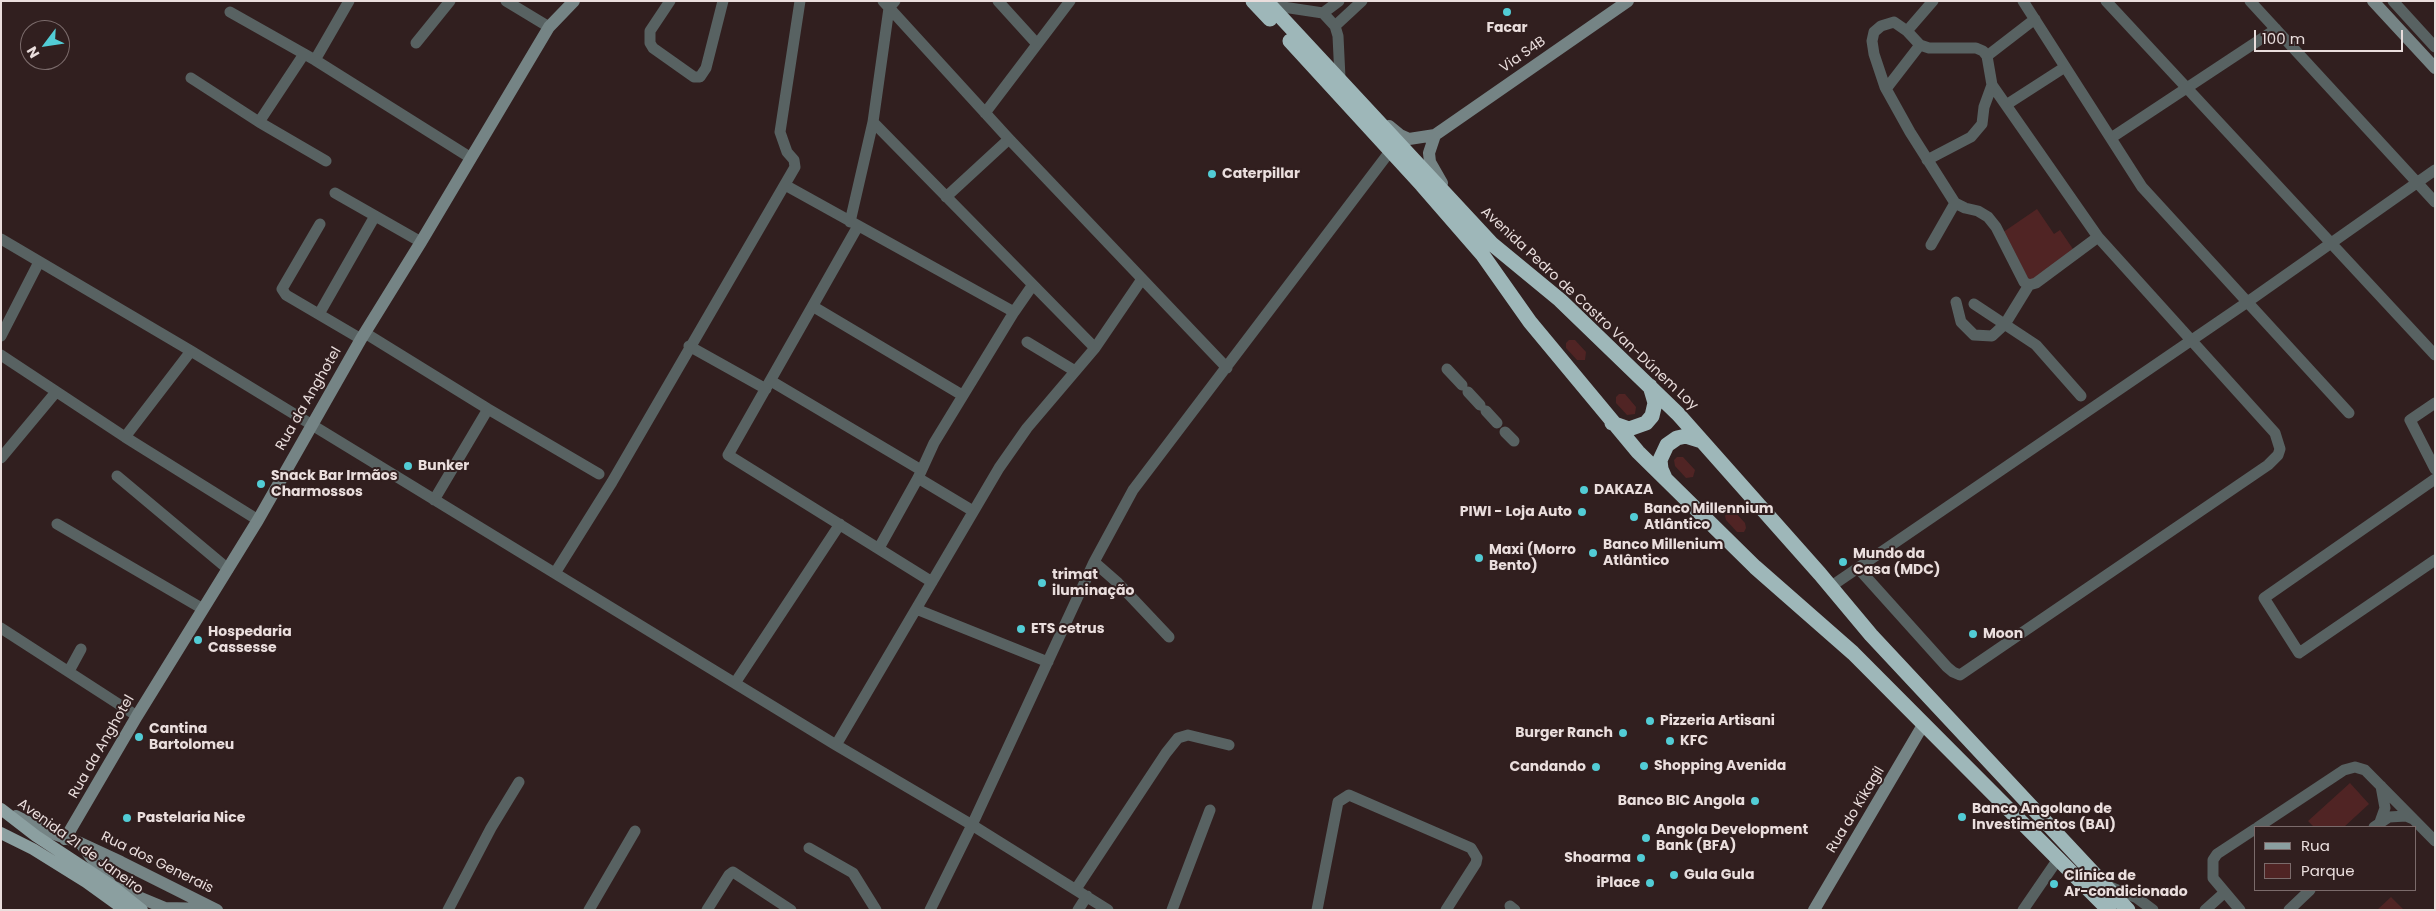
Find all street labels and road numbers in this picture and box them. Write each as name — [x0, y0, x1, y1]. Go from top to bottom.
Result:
street label: Via S4B — [1497, 33, 1549, 77]
street label: Avenida Pedro de Castro Van-Dúnem Loy — [1477, 204, 1701, 414]
street label: Rua da Anghotel — [273, 344, 345, 454]
street label: Rua da Anghotel — [66, 692, 138, 802]
street label: Rua do Kikagil — [1824, 764, 1888, 856]
street label: Avenida 21 de Janeiro — [14, 796, 146, 898]
street label: Rua dos Generais — [98, 829, 216, 897]

